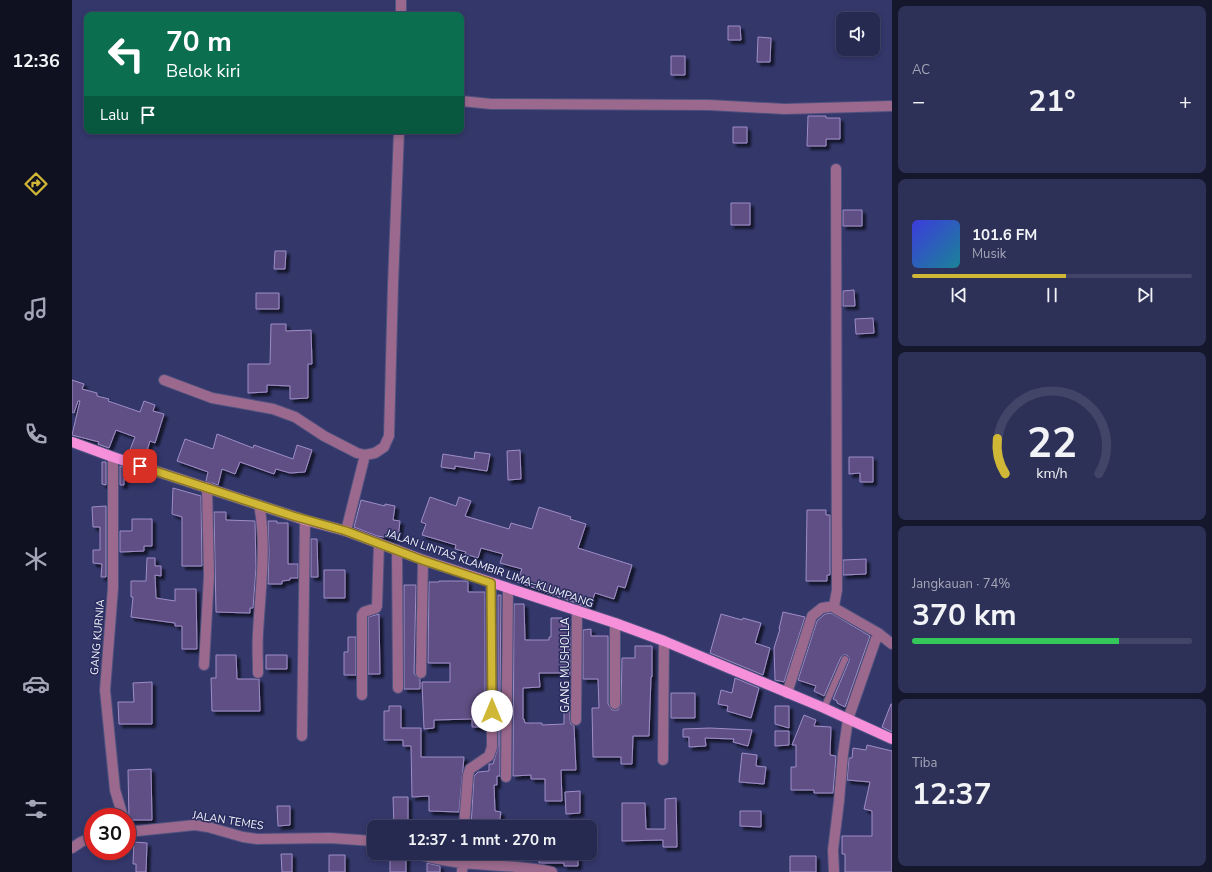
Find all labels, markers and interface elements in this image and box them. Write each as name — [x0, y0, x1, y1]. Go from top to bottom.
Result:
map controls — [836, 12, 880, 56]
button: sound — [836, 12, 880, 56]
text: 70 m — [166, 23, 232, 61]
icon: left — [100, 28, 152, 80]
text: 12:36 — [12, 49, 60, 73]
text: Belok kiri — [166, 59, 240, 83]
text: AC — [912, 61, 930, 79]
text: 21° — [1028, 81, 1076, 122]
text: − — [912, 87, 925, 117]
text: + — [1179, 87, 1192, 117]
icon: arrive — [137, 104, 159, 126]
text: Lalu — [100, 105, 129, 125]
icon: directions — [22, 170, 50, 198]
text: 101.6 FM — [972, 225, 1037, 245]
text: Musik — [972, 245, 1006, 263]
icon: previous — [948, 284, 970, 306]
icon: pause — [1041, 284, 1063, 306]
icon: next — [1134, 284, 1156, 306]
icon: music — [22, 295, 50, 323]
text: 22 — [1027, 415, 1077, 472]
icon: phone — [22, 420, 50, 448]
pin — [123, 449, 157, 483]
icon: arrive — [129, 455, 151, 477]
text: km/h — [1036, 464, 1068, 483]
street label: JALAN LINTAS KLAMBIR LIMA–KLUMPANG — [383, 525, 596, 611]
icon: climate — [22, 545, 50, 573]
text: Jangkauan · 74% — [912, 575, 1010, 593]
text: 370 km — [912, 595, 1017, 636]
street label: GANG KURNIA — [87, 598, 108, 676]
street label: GANG MUSHOLLA — [558, 617, 573, 713]
icon: car — [22, 670, 50, 698]
position arrow — [471, 690, 513, 732]
text: Tiba — [912, 754, 937, 772]
text: 12:37 — [912, 774, 991, 815]
icon: filters — [22, 795, 50, 823]
street label: JALAN TEMES — [190, 807, 265, 834]
speed limit sign: 30 — [84, 808, 136, 860]
text: 12:37 · 1 mnt · 270 m — [408, 830, 556, 850]

